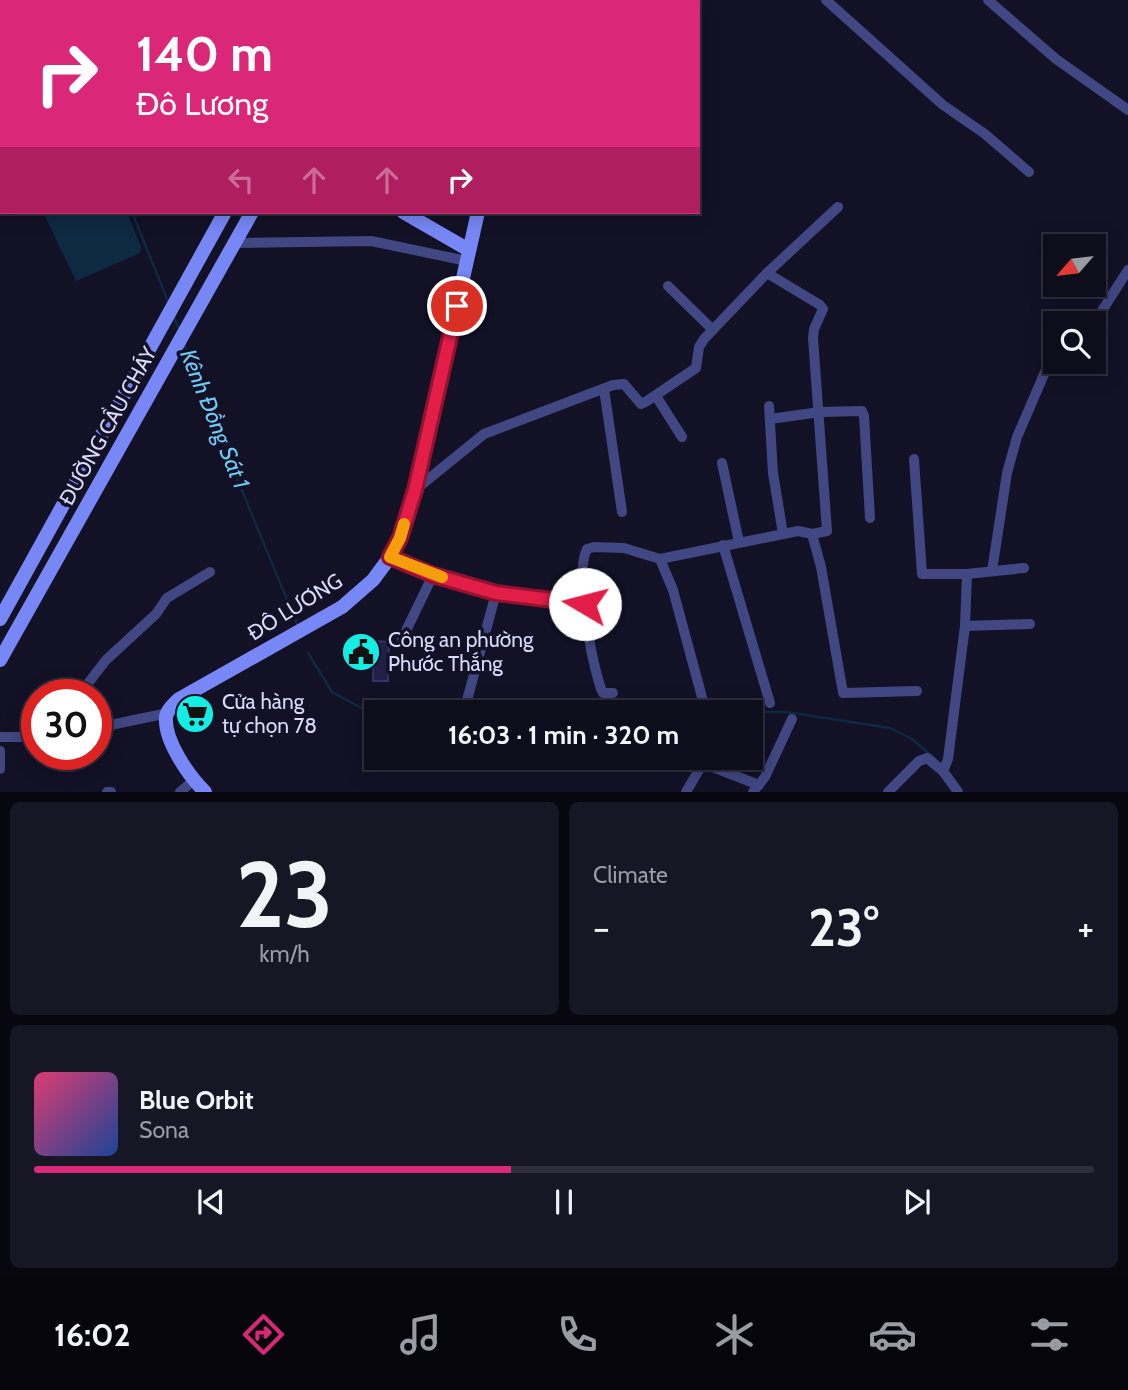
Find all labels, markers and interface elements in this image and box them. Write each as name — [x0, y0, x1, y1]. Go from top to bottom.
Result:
text: 140 m — [136, 24, 273, 83]
icon: right — [21, 28, 112, 119]
text: Đô Lương — [136, 84, 268, 123]
icon: left — [222, 161, 260, 199]
icon: ahead — [295, 161, 333, 199]
icon: ahead — [368, 161, 406, 199]
icon: right — [441, 161, 479, 199]
north arrow — [1043, 234, 1106, 298]
map controls — [1043, 234, 1106, 374]
pin — [427, 276, 487, 336]
icon: arrive — [438, 287, 476, 325]
button: search — [1043, 311, 1106, 374]
street label: ĐƯỜNG CẦU CHÁY — [51, 340, 162, 509]
water label: Kênh Đồng Sát 1 — [174, 345, 256, 493]
position arrow — [548, 567, 622, 641]
street label: ĐÔ LƯƠNG — [243, 568, 347, 645]
place label: Công an phường Phước Thắng — [388, 627, 534, 676]
public building icon: Công an phường Phước Thắng — [340, 631, 382, 673]
speed limit sign: 30 — [21, 679, 112, 770]
place label: Cửa hàng tự chọn 78 — [222, 689, 317, 738]
supermarket icon: Cửa hàng tự chọn 78 — [174, 693, 216, 735]
text: 16:03 · 1 min · 320 m — [448, 719, 679, 751]
text: 23 — [236, 839, 333, 950]
text: Climate — [593, 861, 668, 889]
text: 23° — [808, 896, 879, 959]
text: − — [593, 904, 610, 951]
text: + — [1077, 904, 1094, 951]
text: km/h — [259, 940, 310, 968]
text: Blue Orbit — [139, 1084, 254, 1116]
text: Sona — [139, 1116, 189, 1144]
icon: previous — [192, 1183, 230, 1221]
icon: pause — [545, 1183, 583, 1221]
icon: next — [898, 1183, 936, 1221]
icon: directions — [239, 1310, 288, 1359]
icon: music — [396, 1310, 445, 1359]
icon: phone — [553, 1310, 602, 1359]
icon: climate — [710, 1310, 759, 1359]
icon: car — [868, 1310, 917, 1359]
icon: filters — [1025, 1310, 1074, 1359]
text: 16:02 — [54, 1315, 131, 1354]

